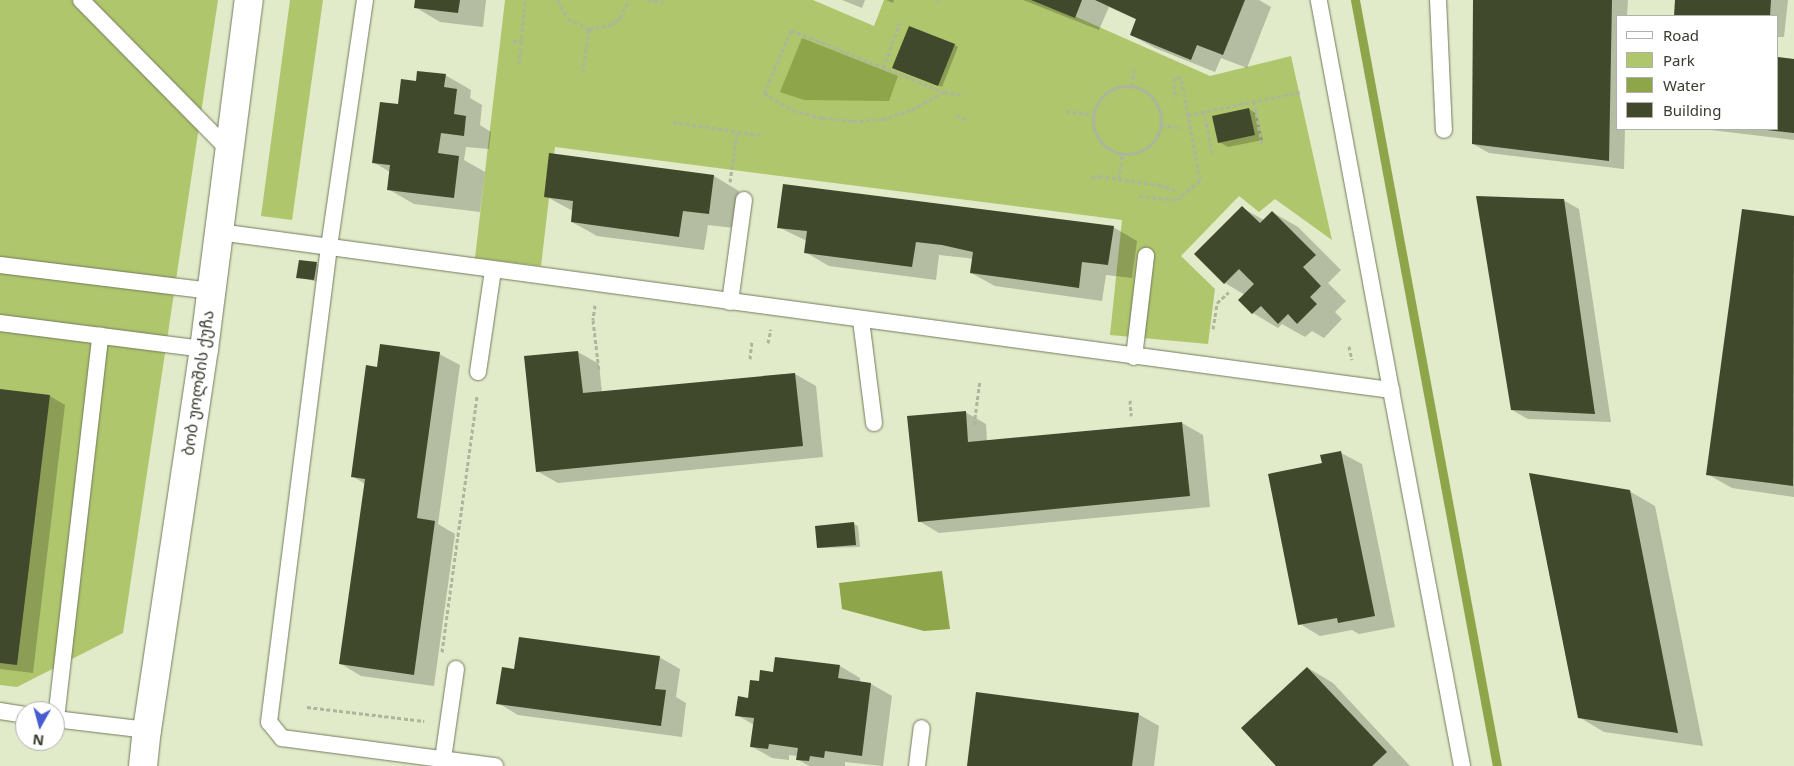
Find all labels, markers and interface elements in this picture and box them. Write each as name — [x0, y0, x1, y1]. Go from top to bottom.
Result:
legend — [1616, 15, 1779, 130]
text: Road — [1663, 25, 1699, 45]
text: Park — [1663, 50, 1695, 70]
text: Water — [1663, 75, 1705, 95]
text: Building — [1663, 100, 1721, 120]
street label: ბობ უოლშის ქუჩა — [178, 309, 218, 457]
north arrow — [15, 701, 65, 751]
text: N — [31, 730, 45, 751]

